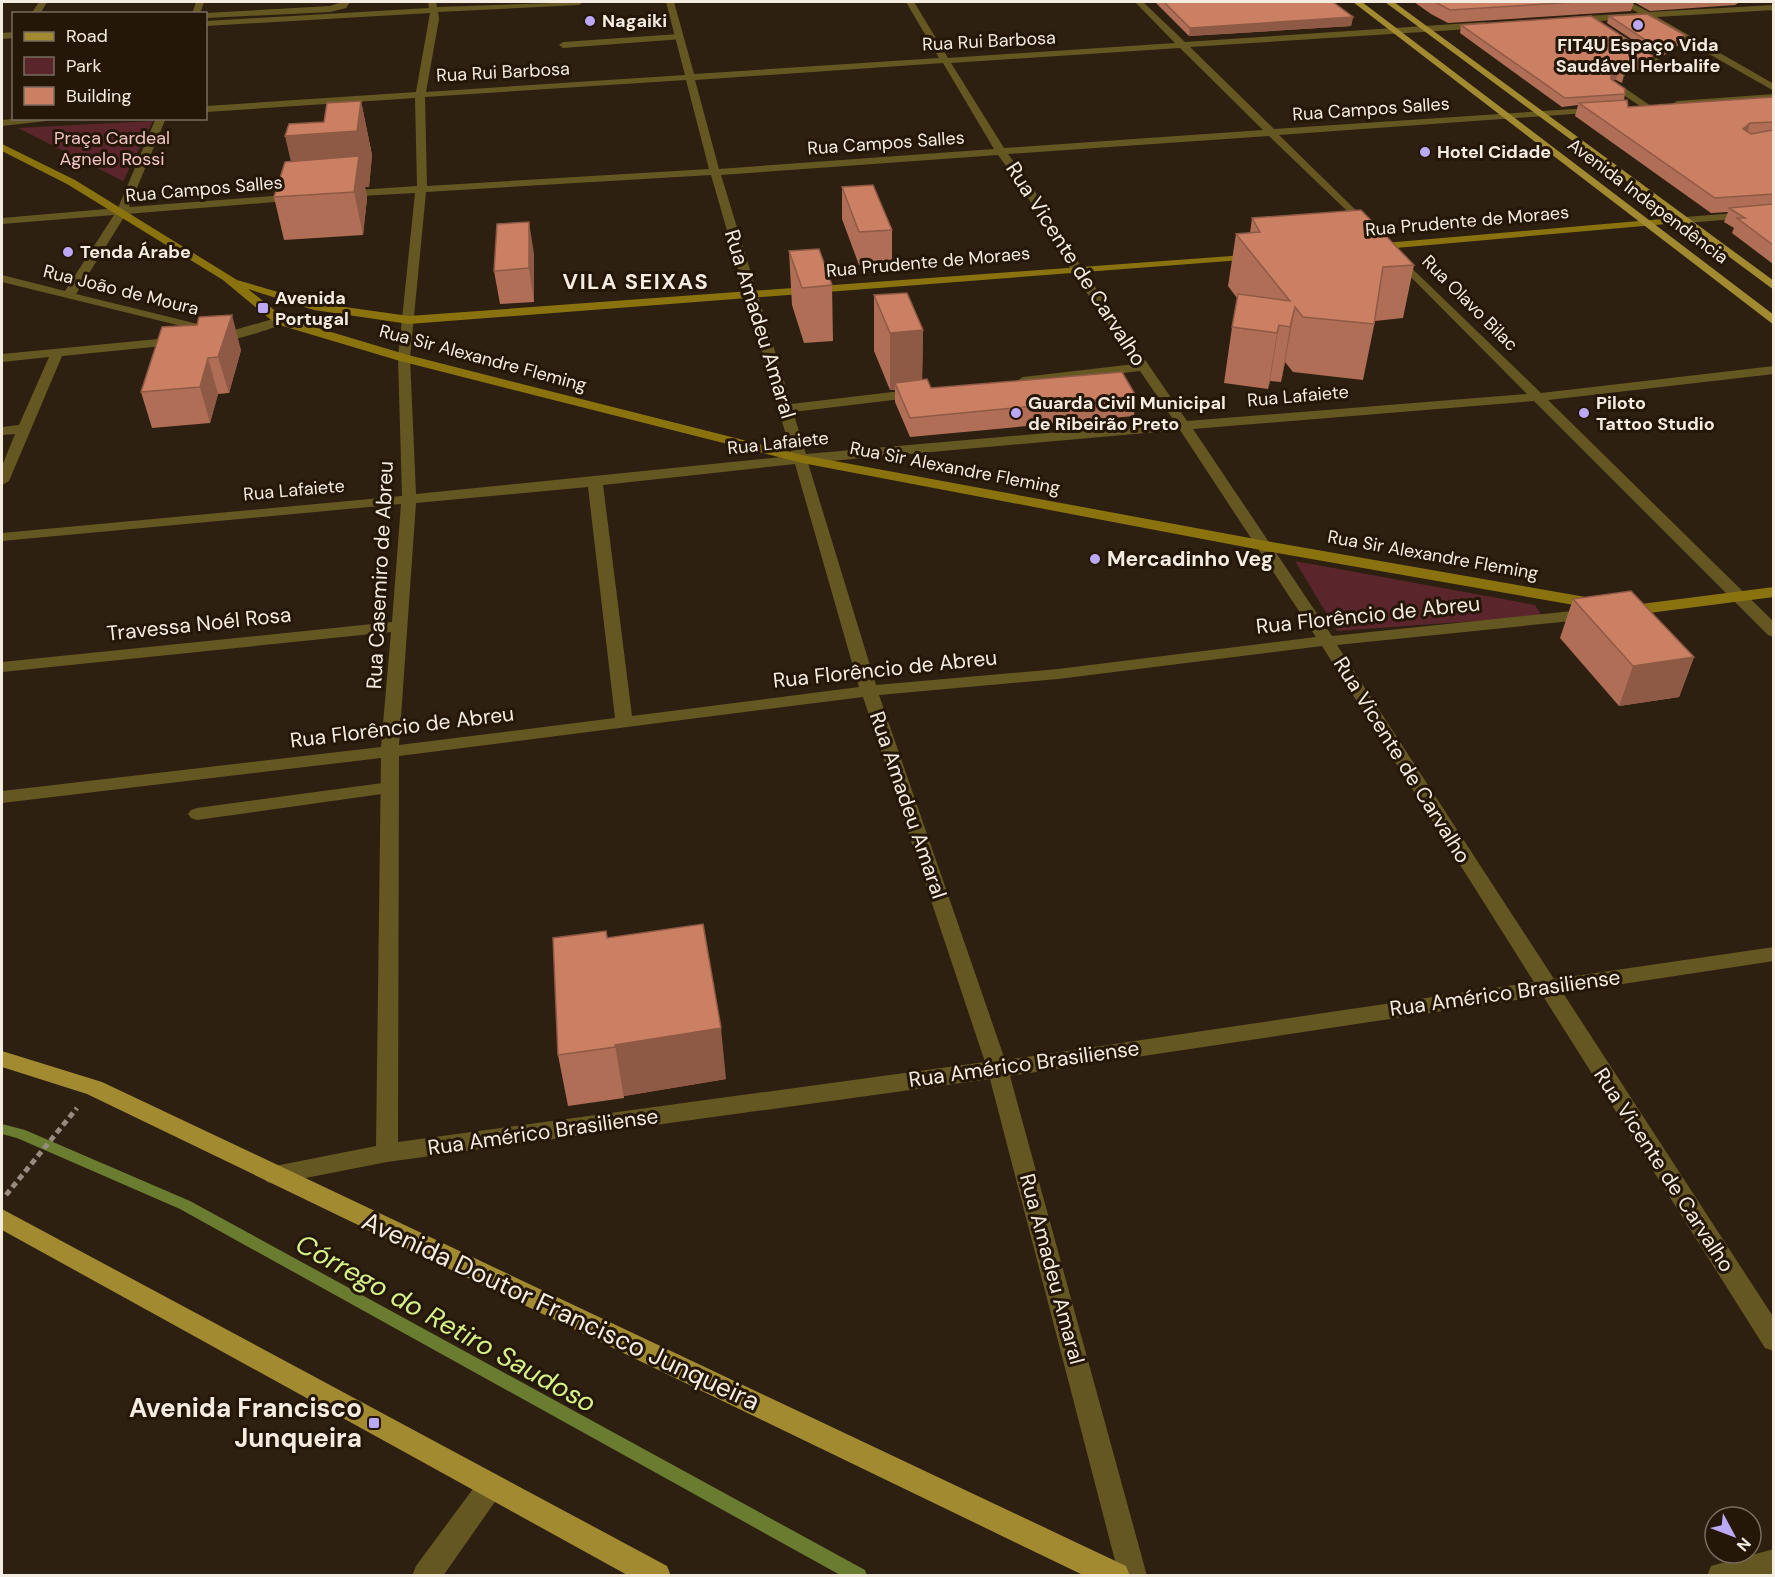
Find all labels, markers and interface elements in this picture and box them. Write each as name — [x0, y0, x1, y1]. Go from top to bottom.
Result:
place label: Nagaiki — [602, 9, 667, 33]
legend — [12, 12, 207, 120]
marker: Nagaiki — [583, 14, 597, 28]
marker: FIT4U Espaço Vida Saudável Herbalife — [1631, 18, 1645, 32]
text: Road — [66, 24, 108, 48]
street label: Rua Rui Barbosa — [922, 26, 1056, 56]
place label: FIT4U Espaço Vida Saudável Herbalife — [1556, 33, 1720, 78]
text: Park — [66, 54, 102, 78]
street label: Rua Rui Barbosa — [436, 57, 570, 87]
text: Building — [66, 84, 131, 108]
street label: Rua Campos Salles — [1292, 92, 1450, 126]
park label: Praça Cardeal Agnelo Rossi — [54, 126, 170, 171]
street label: Rua Campos Salles — [807, 126, 965, 160]
street label: Avenida Independência — [1563, 133, 1733, 269]
place label: Hotel Cidade — [1437, 140, 1551, 164]
marker: Hotel Cidade — [1418, 145, 1432, 159]
street label: Rua Vicente de Carvalho — [999, 157, 1153, 371]
street label: Rua Campos Salles — [124, 170, 284, 208]
street label: Rua Prudente de Moraes — [1364, 200, 1570, 242]
street label: Rua Amadeu Amaral — [718, 226, 802, 422]
place label: Tenda Árabe — [80, 240, 191, 264]
street label: Rua Prudente de Moraes — [825, 241, 1031, 283]
marker: Tenda Árabe — [61, 245, 75, 259]
street label: Rua Olavo Bilac — [1417, 250, 1523, 356]
street label: Rua João de Moura — [41, 259, 201, 321]
district label: VILA SEIXAS — [563, 267, 709, 296]
place label: Avenida Portugal — [275, 286, 349, 331]
marker: Avenida Portugal — [256, 301, 270, 315]
street label: Rua Sir Alexandre Fleming — [377, 319, 589, 397]
street label: Rua Lafaiete — [1246, 380, 1350, 412]
place label: Guarda Civil Municipal de Ribeirão Preto — [1028, 391, 1226, 436]
place label: Piloto Tattoo Studio — [1596, 391, 1715, 436]
marker: Guarda Civil Municipal de Ribeirão Preto — [1009, 406, 1023, 420]
marker: Piloto Tattoo Studio — [1577, 406, 1591, 420]
street label: Rua Lafaiete — [726, 426, 830, 460]
street label: Rua Sir Alexandre Fleming — [848, 436, 1062, 500]
street label: Rua Casemiro de Abreu — [360, 460, 400, 690]
street label: Rua Lafaiete — [242, 474, 346, 506]
street label: Rua Sir Alexandre Fleming — [1326, 525, 1540, 585]
place label: Mercadinho Veg — [1107, 545, 1273, 573]
marker: Mercadinho Veg — [1088, 552, 1102, 566]
street label: Rua Florêncio de Abreu — [1254, 589, 1482, 641]
street label: Travessa Noél Rosa — [105, 600, 293, 648]
street label: Rua Florêncio de Abreu — [771, 643, 999, 695]
street label: Rua Vicente de Carvalho — [1327, 652, 1477, 868]
street label: Rua Florêncio de Abreu — [288, 699, 516, 755]
street label: Rua Amadeu Amaral — [863, 708, 953, 902]
street label: Rua Américo Brasiliense — [1388, 963, 1622, 1023]
street label: Rua Américo Brasiliense — [907, 1034, 1141, 1094]
street label: Rua Vicente de Carvalho — [1587, 1063, 1741, 1277]
street label: Rua Américo Brasiliense — [426, 1102, 660, 1162]
street label: Rua Amadeu Amaral — [1013, 1171, 1091, 1367]
street label: Avenida Doutor Francisco Junqueira — [357, 1204, 765, 1418]
water label: Córrego do Retiro Saudoso — [290, 1226, 602, 1420]
place label: Avenida Francisco Junqueira — [129, 1391, 362, 1455]
marker: Avenida Francisco Junqueira — [367, 1416, 381, 1430]
north arrow — [1703, 1505, 1763, 1565]
text: N — [1732, 1533, 1756, 1556]

